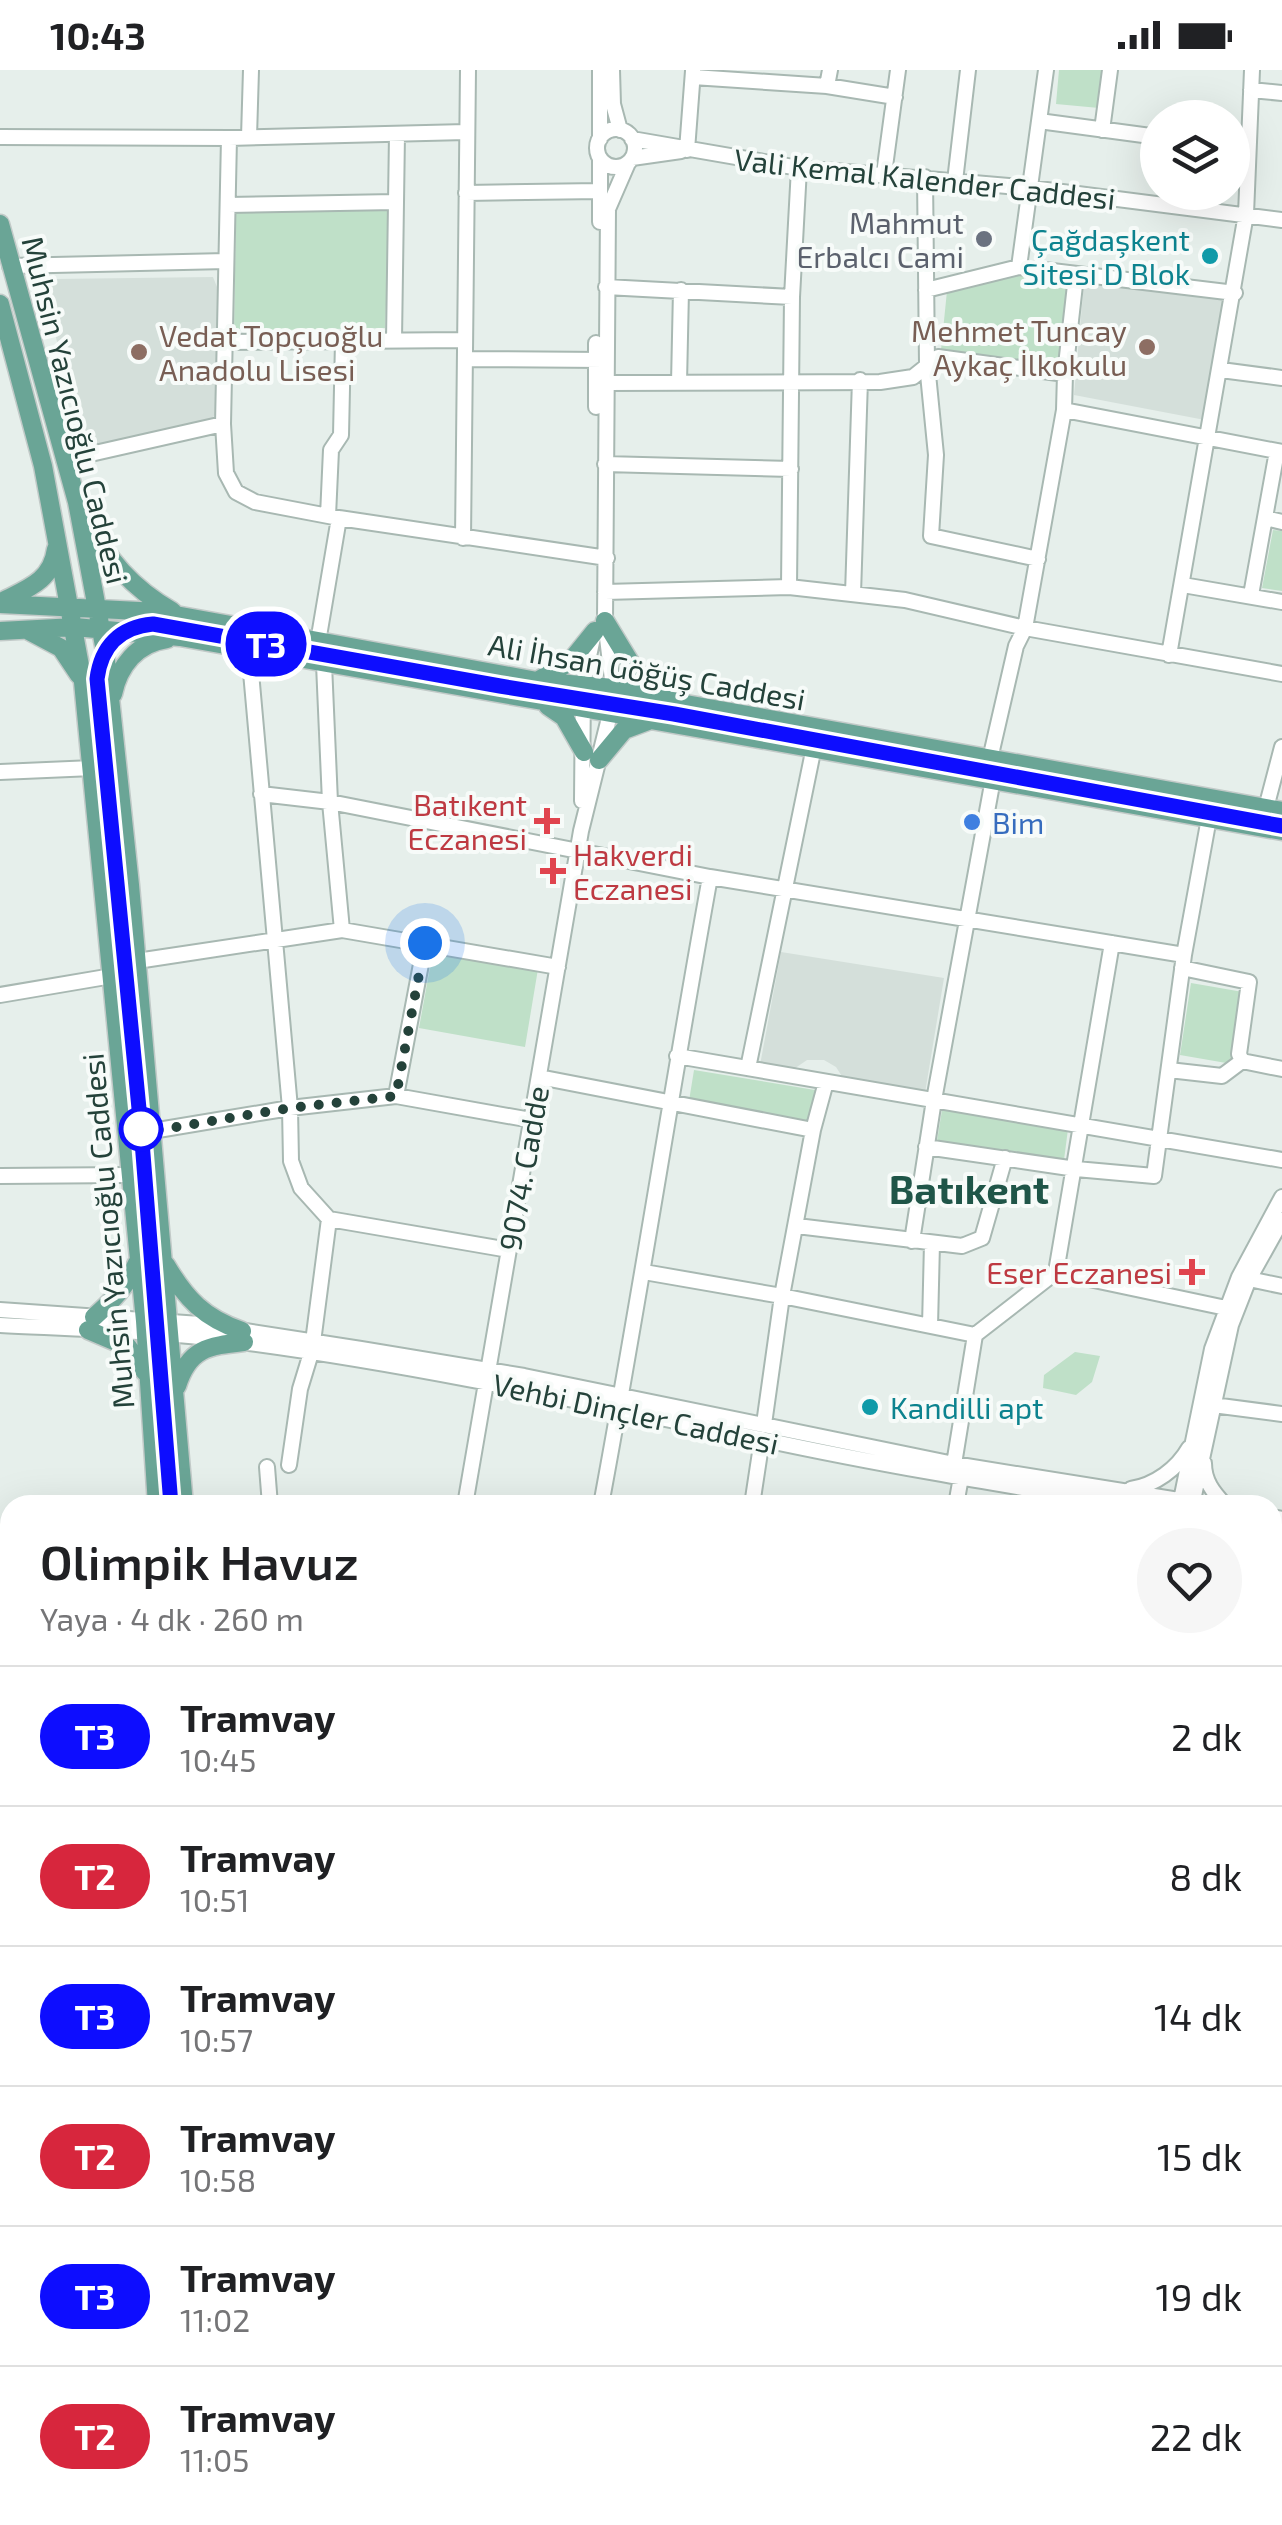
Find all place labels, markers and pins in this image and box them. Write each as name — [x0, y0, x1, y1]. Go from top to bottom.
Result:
place label: Mahmut Erbalcı Cami — [797, 204, 964, 274]
place label: Çağdaşkent Sitesi D Blok — [1022, 221, 1190, 291]
marker: Mahmut Erbalcı Cami — [973, 228, 995, 250]
marker: Çağdaşkent Sitesi D Blok — [1199, 245, 1221, 267]
place label: Mehmet Tuncay Aykaç İlkokulu — [911, 312, 1127, 383]
place label: Vedat Topçuoğlu Anadolu Lisesi — [159, 317, 383, 387]
marker: Mehmet Tuncay Aykaç İlkokulu — [1136, 336, 1158, 358]
marker: Vedat Topçuoğlu Anadolu Lisesi — [128, 341, 150, 363]
place label: Batıkent Eczanesi — [408, 786, 527, 856]
place label: Bim — [992, 804, 1044, 840]
marker: Batıkent Eczanesi — [536, 810, 558, 832]
marker: Bim — [961, 811, 983, 833]
place label: Hakverdi Eczanesi — [573, 836, 693, 906]
marker: Hakverdi Eczanesi — [542, 860, 564, 882]
unlabelled marker — [120, 1108, 162, 1150]
place label: Eser Eczanesi — [986, 1254, 1172, 1290]
marker: Eser Eczanesi — [1181, 1261, 1203, 1283]
place label: Kandilli apt — [890, 1389, 1044, 1425]
marker: Kandilli apt — [859, 1396, 881, 1418]

